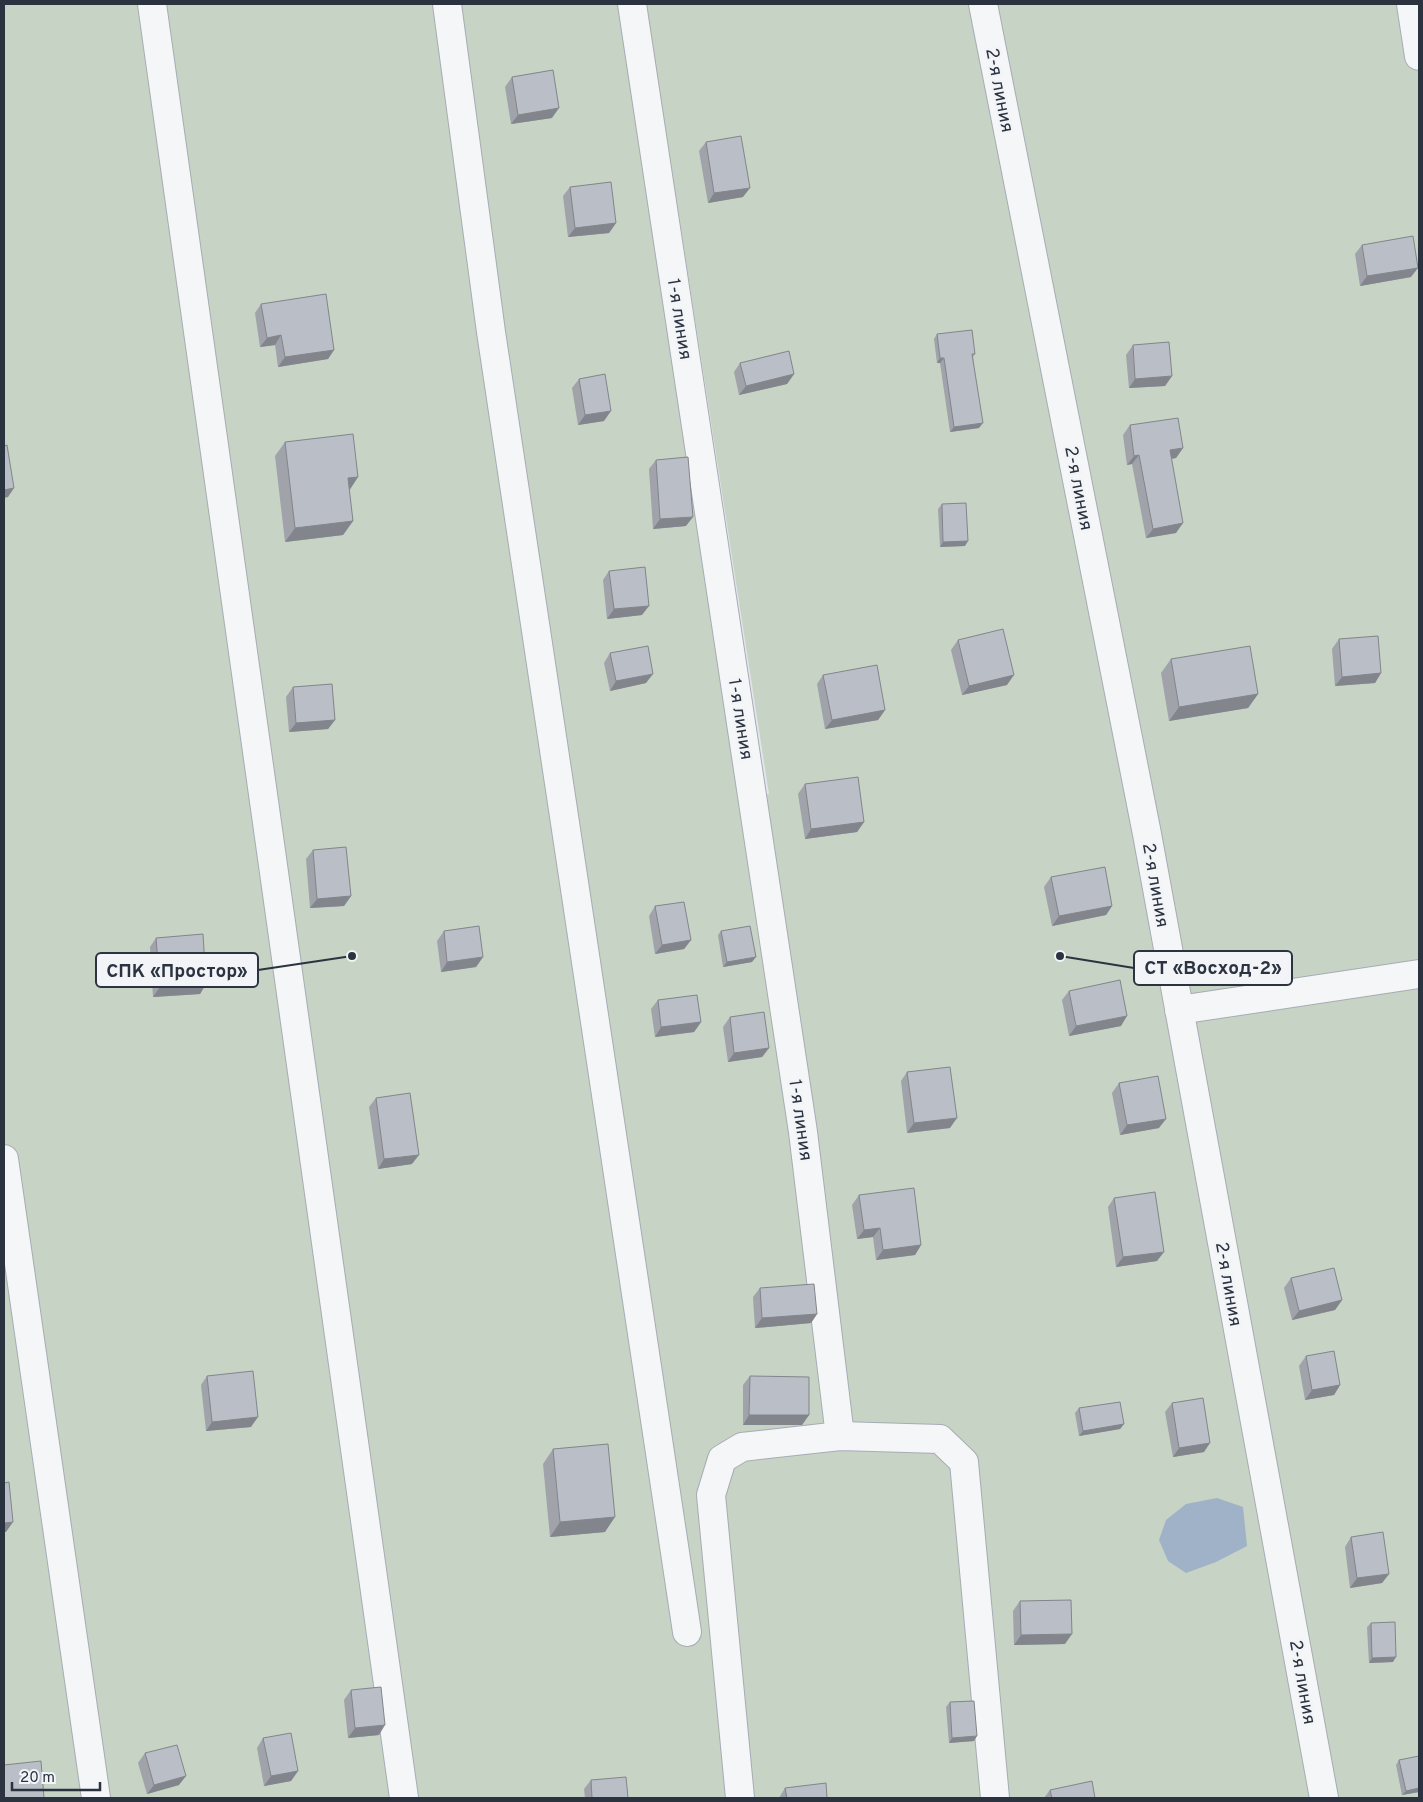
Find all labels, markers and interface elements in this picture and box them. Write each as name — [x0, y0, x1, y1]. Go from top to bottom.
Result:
street label: 2-я линия — [979, 46, 1018, 134]
street label: 1-я линия — [661, 277, 696, 361]
street label: 2-я линия — [1058, 444, 1097, 532]
street label: 1-я линия — [722, 677, 757, 761]
street label: 2-я линия — [1136, 841, 1173, 929]
callout: СТ «Восход-2» — [1134, 951, 1292, 985]
callout: СПК «Простор» — [96, 953, 258, 987]
text: СТ «Восход-2» — [1144, 957, 1282, 981]
text: СПК «Простор» — [106, 960, 248, 984]
street label: 1-я линия — [782, 1078, 817, 1162]
street label: 2-я линия — [1209, 1240, 1246, 1328]
street label: 2-я линия — [1283, 1638, 1320, 1726]
scale bar — [12, 1760, 100, 1792]
text: 20 m — [20, 1769, 55, 1788]

